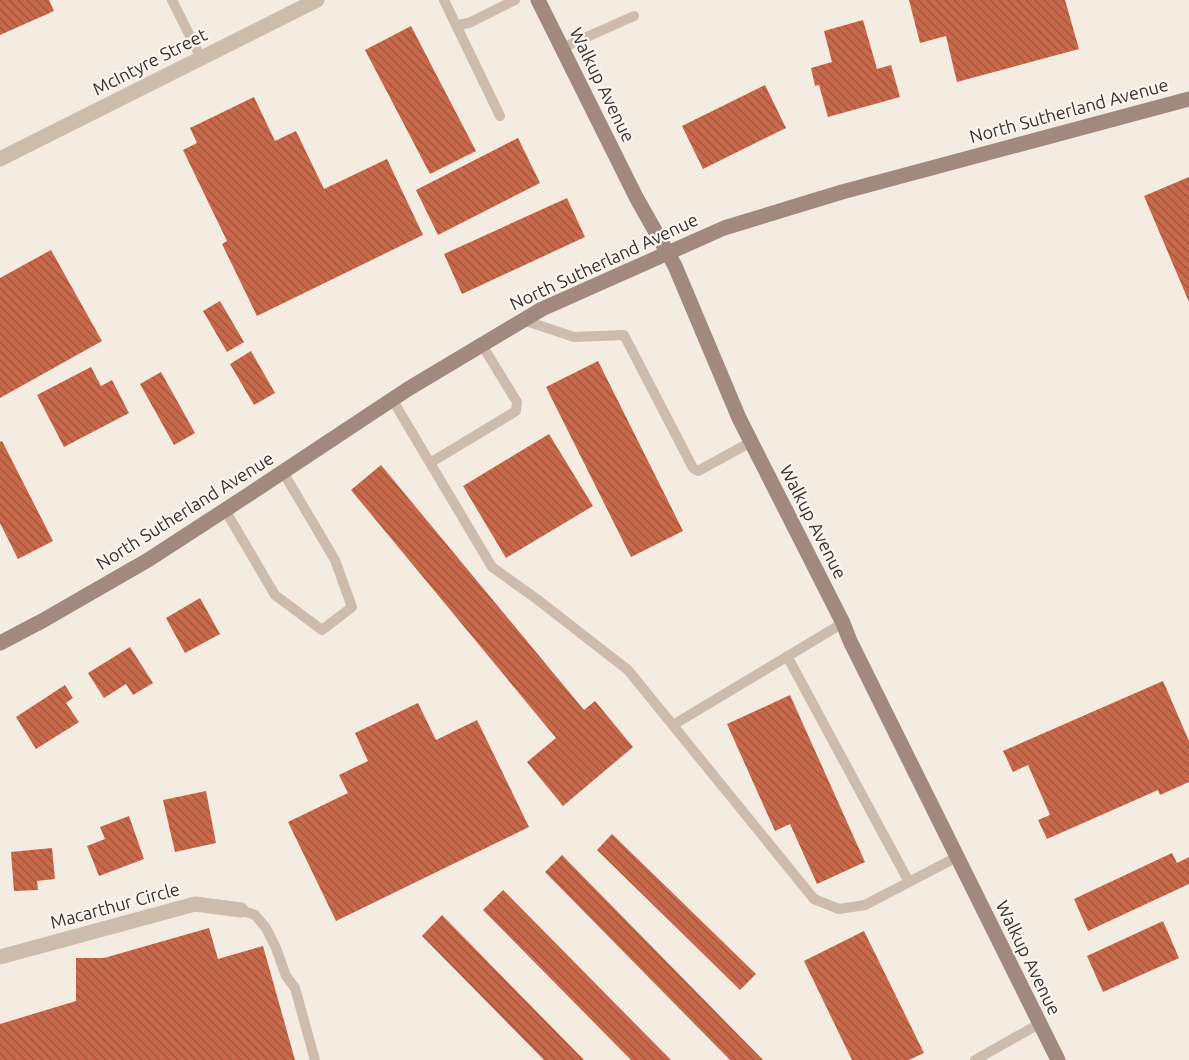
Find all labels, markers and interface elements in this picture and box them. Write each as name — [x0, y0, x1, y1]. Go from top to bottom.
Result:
street label: McIntyre Street — [89, 24, 210, 99]
street label: Walkup Avenue — [567, 24, 639, 145]
street label: North Sutherland Avenue — [967, 74, 1170, 146]
street label: North Sutherland Avenue — [506, 209, 701, 313]
street label: North Sutherland Avenue — [92, 447, 277, 573]
street label: Walkup Avenue — [777, 461, 851, 582]
street label: Macarthur Circle — [48, 878, 182, 932]
street label: Walkup Avenue — [993, 897, 1065, 1018]

